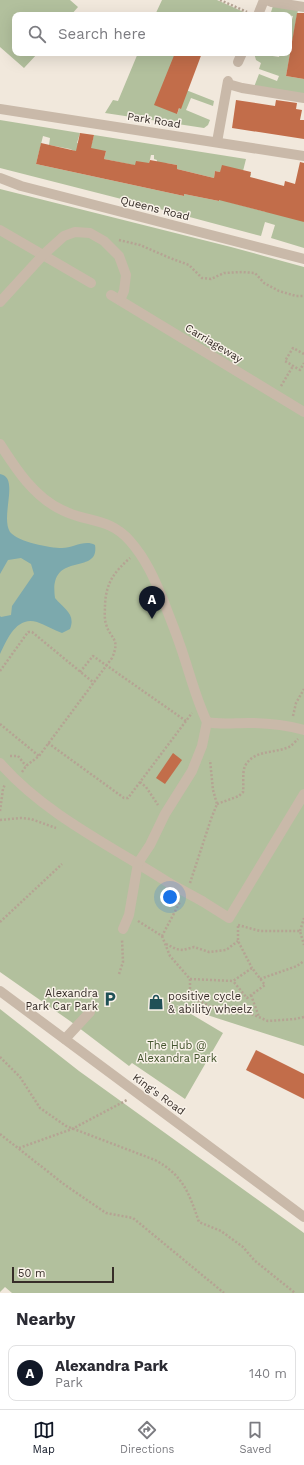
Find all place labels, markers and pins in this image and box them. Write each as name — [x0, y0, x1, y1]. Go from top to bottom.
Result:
pin: A — [139, 586, 165, 619]
place label: Alexandra Park Car Park — [25, 987, 98, 1013]
parking icon: Alexandra Park Car Park — [101, 990, 119, 1008]
place label: positive cycle & ability wheelz — [168, 990, 253, 1016]
shop icon: positive cycle & ability wheelz — [147, 993, 165, 1011]

